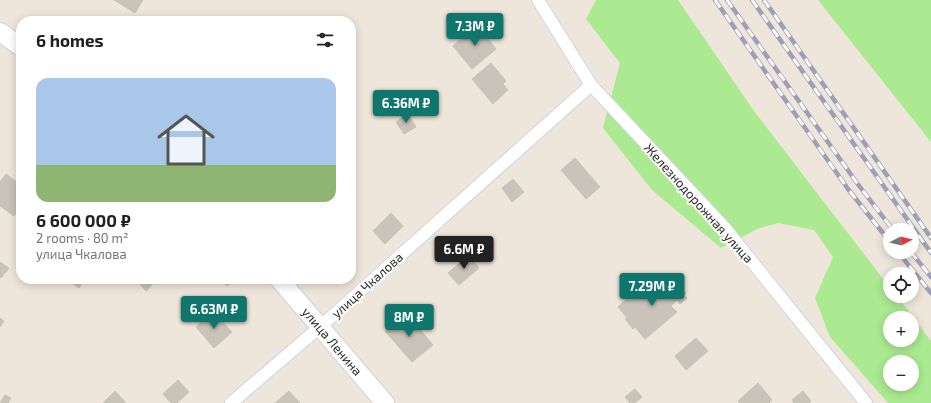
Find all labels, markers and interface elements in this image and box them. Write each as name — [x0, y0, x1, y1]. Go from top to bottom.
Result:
pin: 7.3M ₽ — [442, 13, 508, 47]
text: 7.3M ₽ — [455, 18, 495, 34]
icon: filters — [314, 29, 336, 51]
text: 6 homes — [36, 30, 104, 50]
pin: 6.36M ₽ — [369, 90, 443, 124]
text: 6.36M ₽ — [382, 95, 430, 111]
icon: home — [150, 104, 222, 176]
street label: Железнодорожная улица — [641, 140, 757, 266]
text: 6 600 000 ₽ — [36, 210, 131, 230]
north arrow — [883, 223, 919, 259]
map controls — [883, 223, 919, 391]
text: 2 rooms · 80 m² — [36, 230, 128, 246]
pin: 6.6M ₽ — [431, 236, 497, 270]
text: 6.6M ₽ — [444, 241, 484, 257]
text: улица Чкалова — [36, 246, 127, 262]
street label: улица Чкалова — [328, 249, 406, 321]
button: locate — [883, 267, 919, 303]
pin: 7.29M ₽ — [615, 273, 689, 307]
text: 7.29M ₽ — [628, 278, 676, 294]
pin: 6.63M ₽ — [177, 296, 251, 330]
text: 6.63M ₽ — [190, 301, 238, 317]
street label: улица Ленина — [299, 304, 366, 379]
pin: 8M ₽ — [385, 304, 433, 338]
text: 8M ₽ — [394, 309, 424, 325]
button: + — [883, 311, 919, 347]
button: − — [883, 355, 919, 391]

